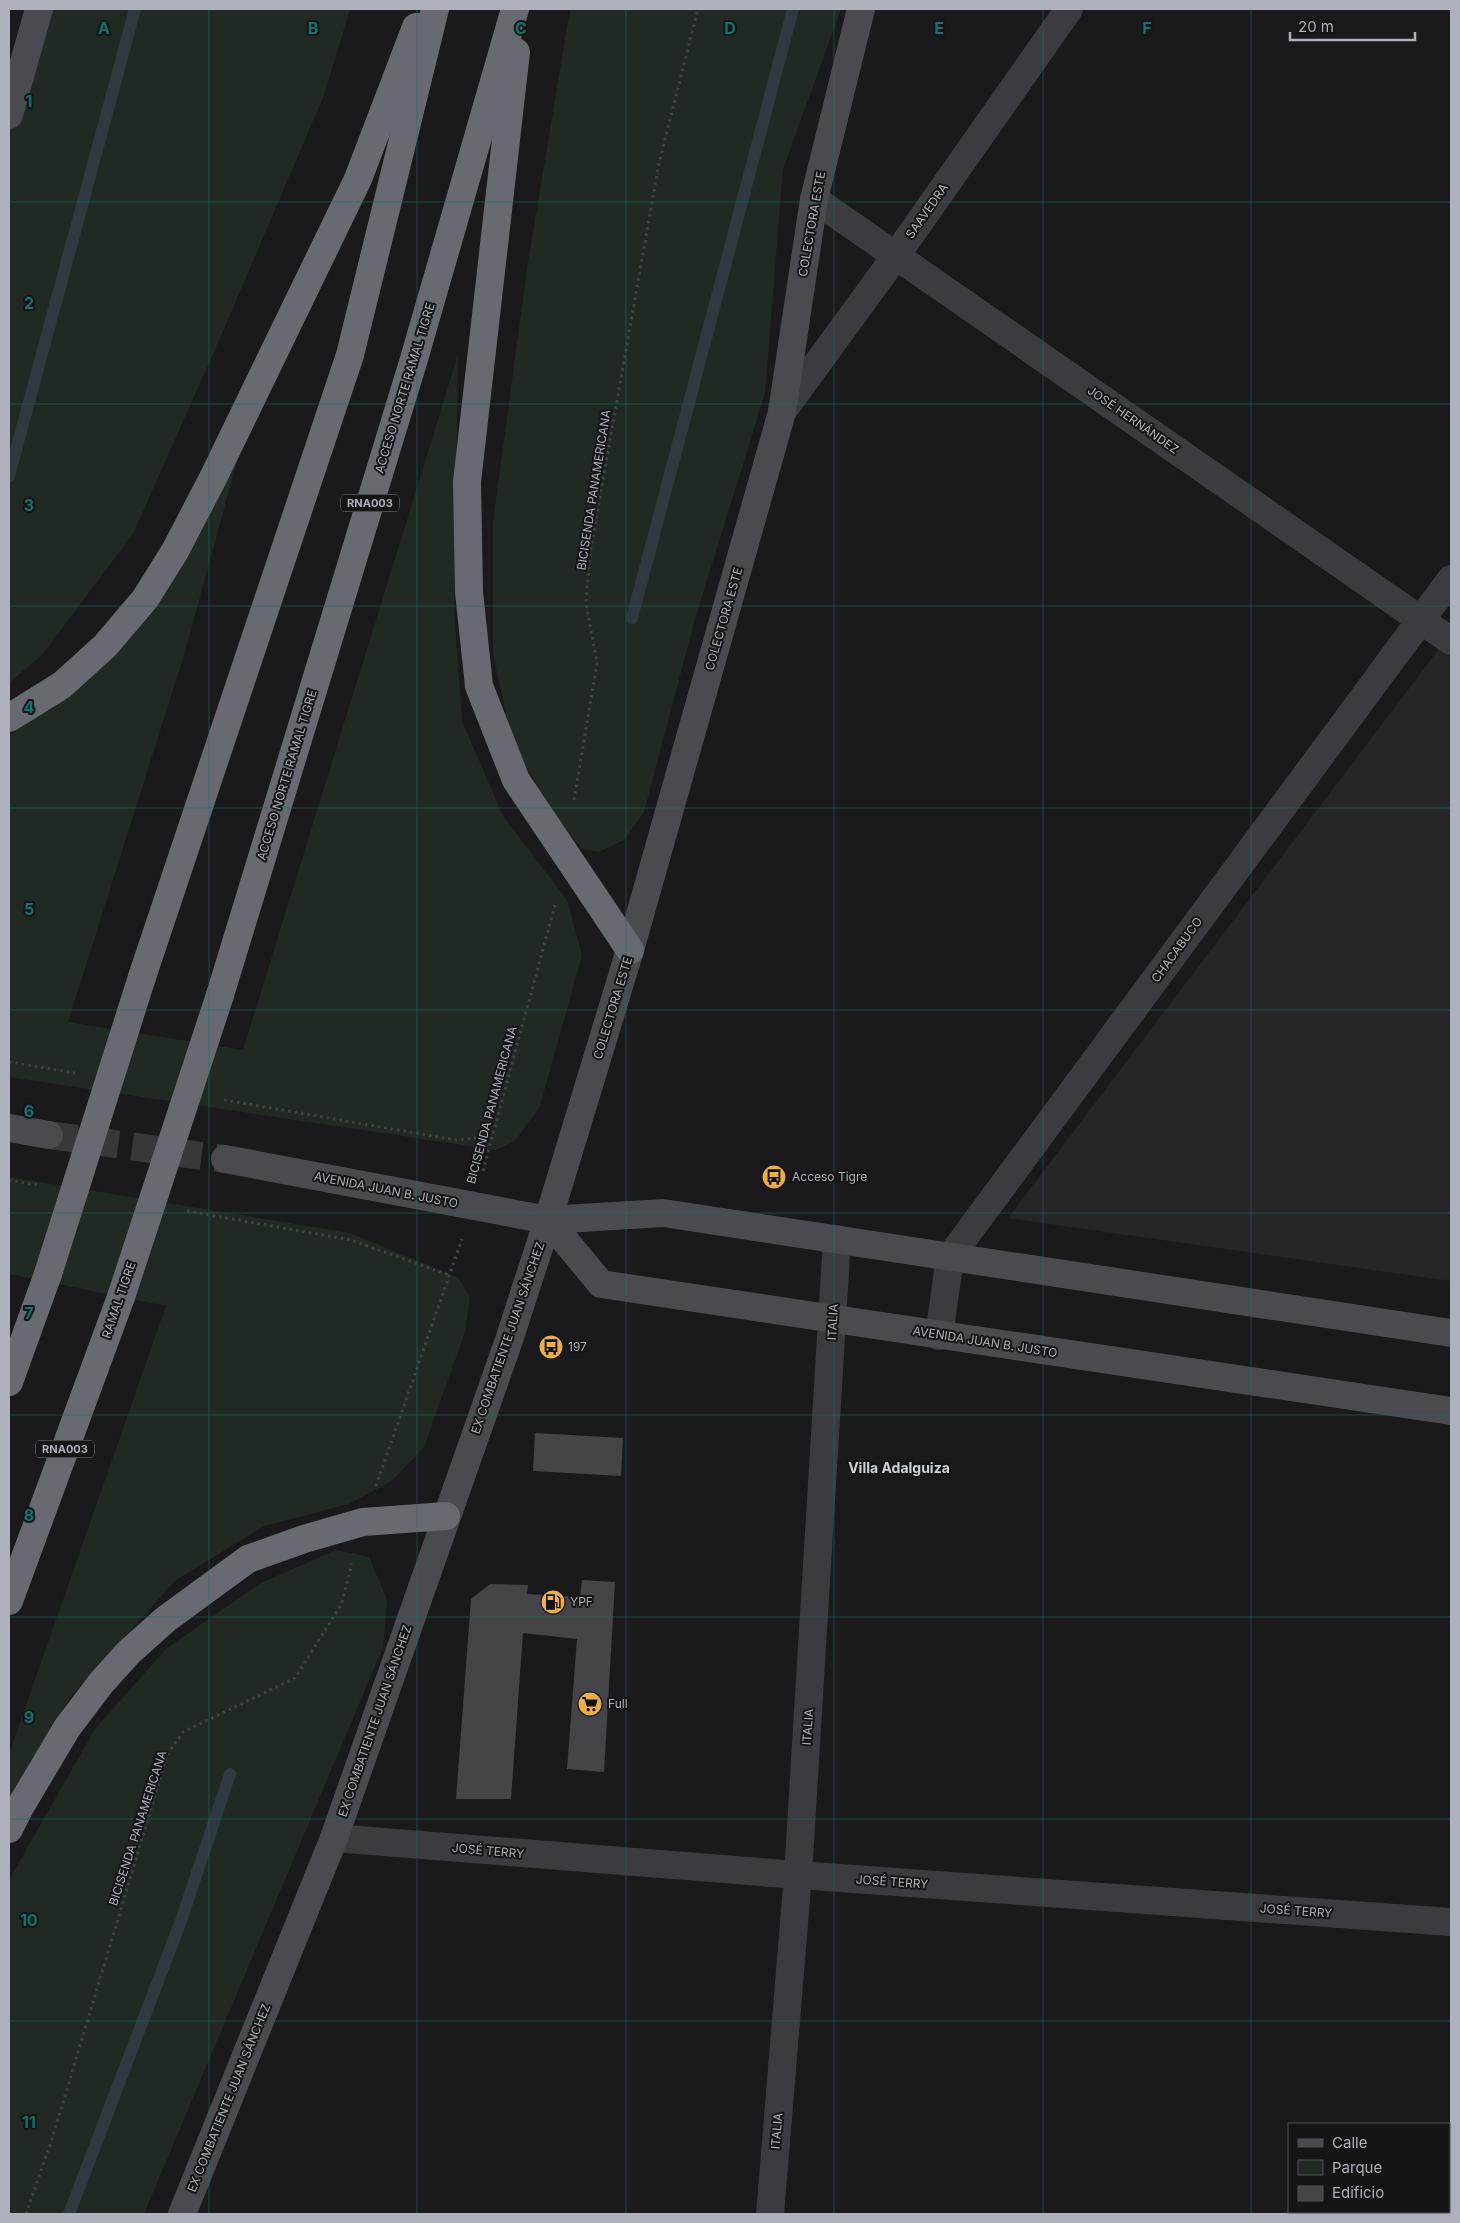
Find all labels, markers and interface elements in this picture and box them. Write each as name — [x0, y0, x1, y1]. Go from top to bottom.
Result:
scale bar — [1290, 10, 1415, 42]
text: 20 m — [1298, 17, 1334, 36]
text: A — [98, 18, 110, 38]
text: B — [308, 18, 318, 38]
text: C — [515, 18, 527, 38]
text: D — [724, 18, 736, 38]
text: E — [934, 18, 944, 38]
text: F — [1142, 18, 1152, 38]
text: 1 — [26, 91, 32, 111]
street label: COLECTORA ESTE — [795, 170, 828, 278]
street label: SAAVEDRA — [902, 180, 951, 241]
text: 2 — [24, 293, 34, 313]
street label: ACCESO NORTE RAMAL TIGRE — [371, 301, 438, 475]
street label: JOSÉ HERNÁNDEZ — [1085, 382, 1182, 457]
street label: BICISENDA PANAMERICANA — [573, 409, 614, 571]
road number: RNA003 — [341, 494, 399, 512]
text: 3 — [24, 495, 34, 515]
street label: COLECTORA ESTE — [702, 566, 745, 672]
street label: ACCESO NORTE RAMAL TIGRE — [253, 688, 320, 862]
text: 4 — [24, 697, 35, 717]
text: 5 — [24, 899, 34, 919]
street label: CHACABUCO — [1148, 914, 1205, 985]
street label: COLECTORA ESTE — [590, 955, 635, 1061]
street label: BICISENDA PANAMERICANA — [463, 1024, 520, 1185]
text: 6 — [24, 1101, 34, 1121]
bus stop icon: Acceso Tigre — [761, 1164, 787, 1190]
street label: AVENIDA JUAN B. JUSTO — [313, 1168, 459, 1211]
place label: Acceso Tigre — [792, 1169, 867, 1184]
street label: EX COMBATIENTE JUAN SÁNCHEZ — [468, 1240, 547, 1436]
street label: RAMAL TIGRE — [98, 1260, 139, 1340]
text: 7 — [24, 1303, 34, 1323]
street label: ITALIA — [824, 1303, 841, 1341]
street label: AVENIDA JUAN B. JUSTO — [912, 1323, 1058, 1360]
bus stop icon: 197 — [538, 1334, 564, 1360]
place label: 197 — [568, 1339, 587, 1354]
road number: RNA003 — [36, 1440, 94, 1458]
district label: Villa Adalguiza — [848, 1459, 950, 1476]
text: 8 — [24, 1505, 34, 1525]
fuel station icon: YPF — [540, 1589, 566, 1615]
place label: YPF — [570, 1594, 593, 1609]
street label: EX COMBATIENTE JUAN SÁNCHEZ — [335, 1623, 414, 1819]
supermarket icon: Full — [577, 1691, 603, 1717]
place label: Full — [608, 1696, 628, 1711]
text: 9 — [24, 1707, 34, 1727]
street label: ITALIA — [799, 1708, 816, 1746]
street label: BICISENDA PANAMERICANA — [105, 1748, 170, 1907]
street label: JOSÉ TERRY — [451, 1840, 525, 1861]
street label: JOSÉ TERRY — [855, 1871, 929, 1892]
street label: JOSÉ TERRY — [1259, 1900, 1333, 1921]
text: 10 — [20, 1910, 38, 1930]
street label: EX COMBATIENTE JUAN SÁNCHEZ — [184, 2001, 273, 2194]
text: 11 — [22, 2112, 36, 2132]
street label: ITALIA — [767, 2112, 786, 2150]
legend — [1288, 2123, 1450, 2213]
text: Calle — [1332, 2133, 1367, 2152]
text: Parque — [1332, 2158, 1382, 2177]
text: Edificio — [1332, 2183, 1384, 2202]

